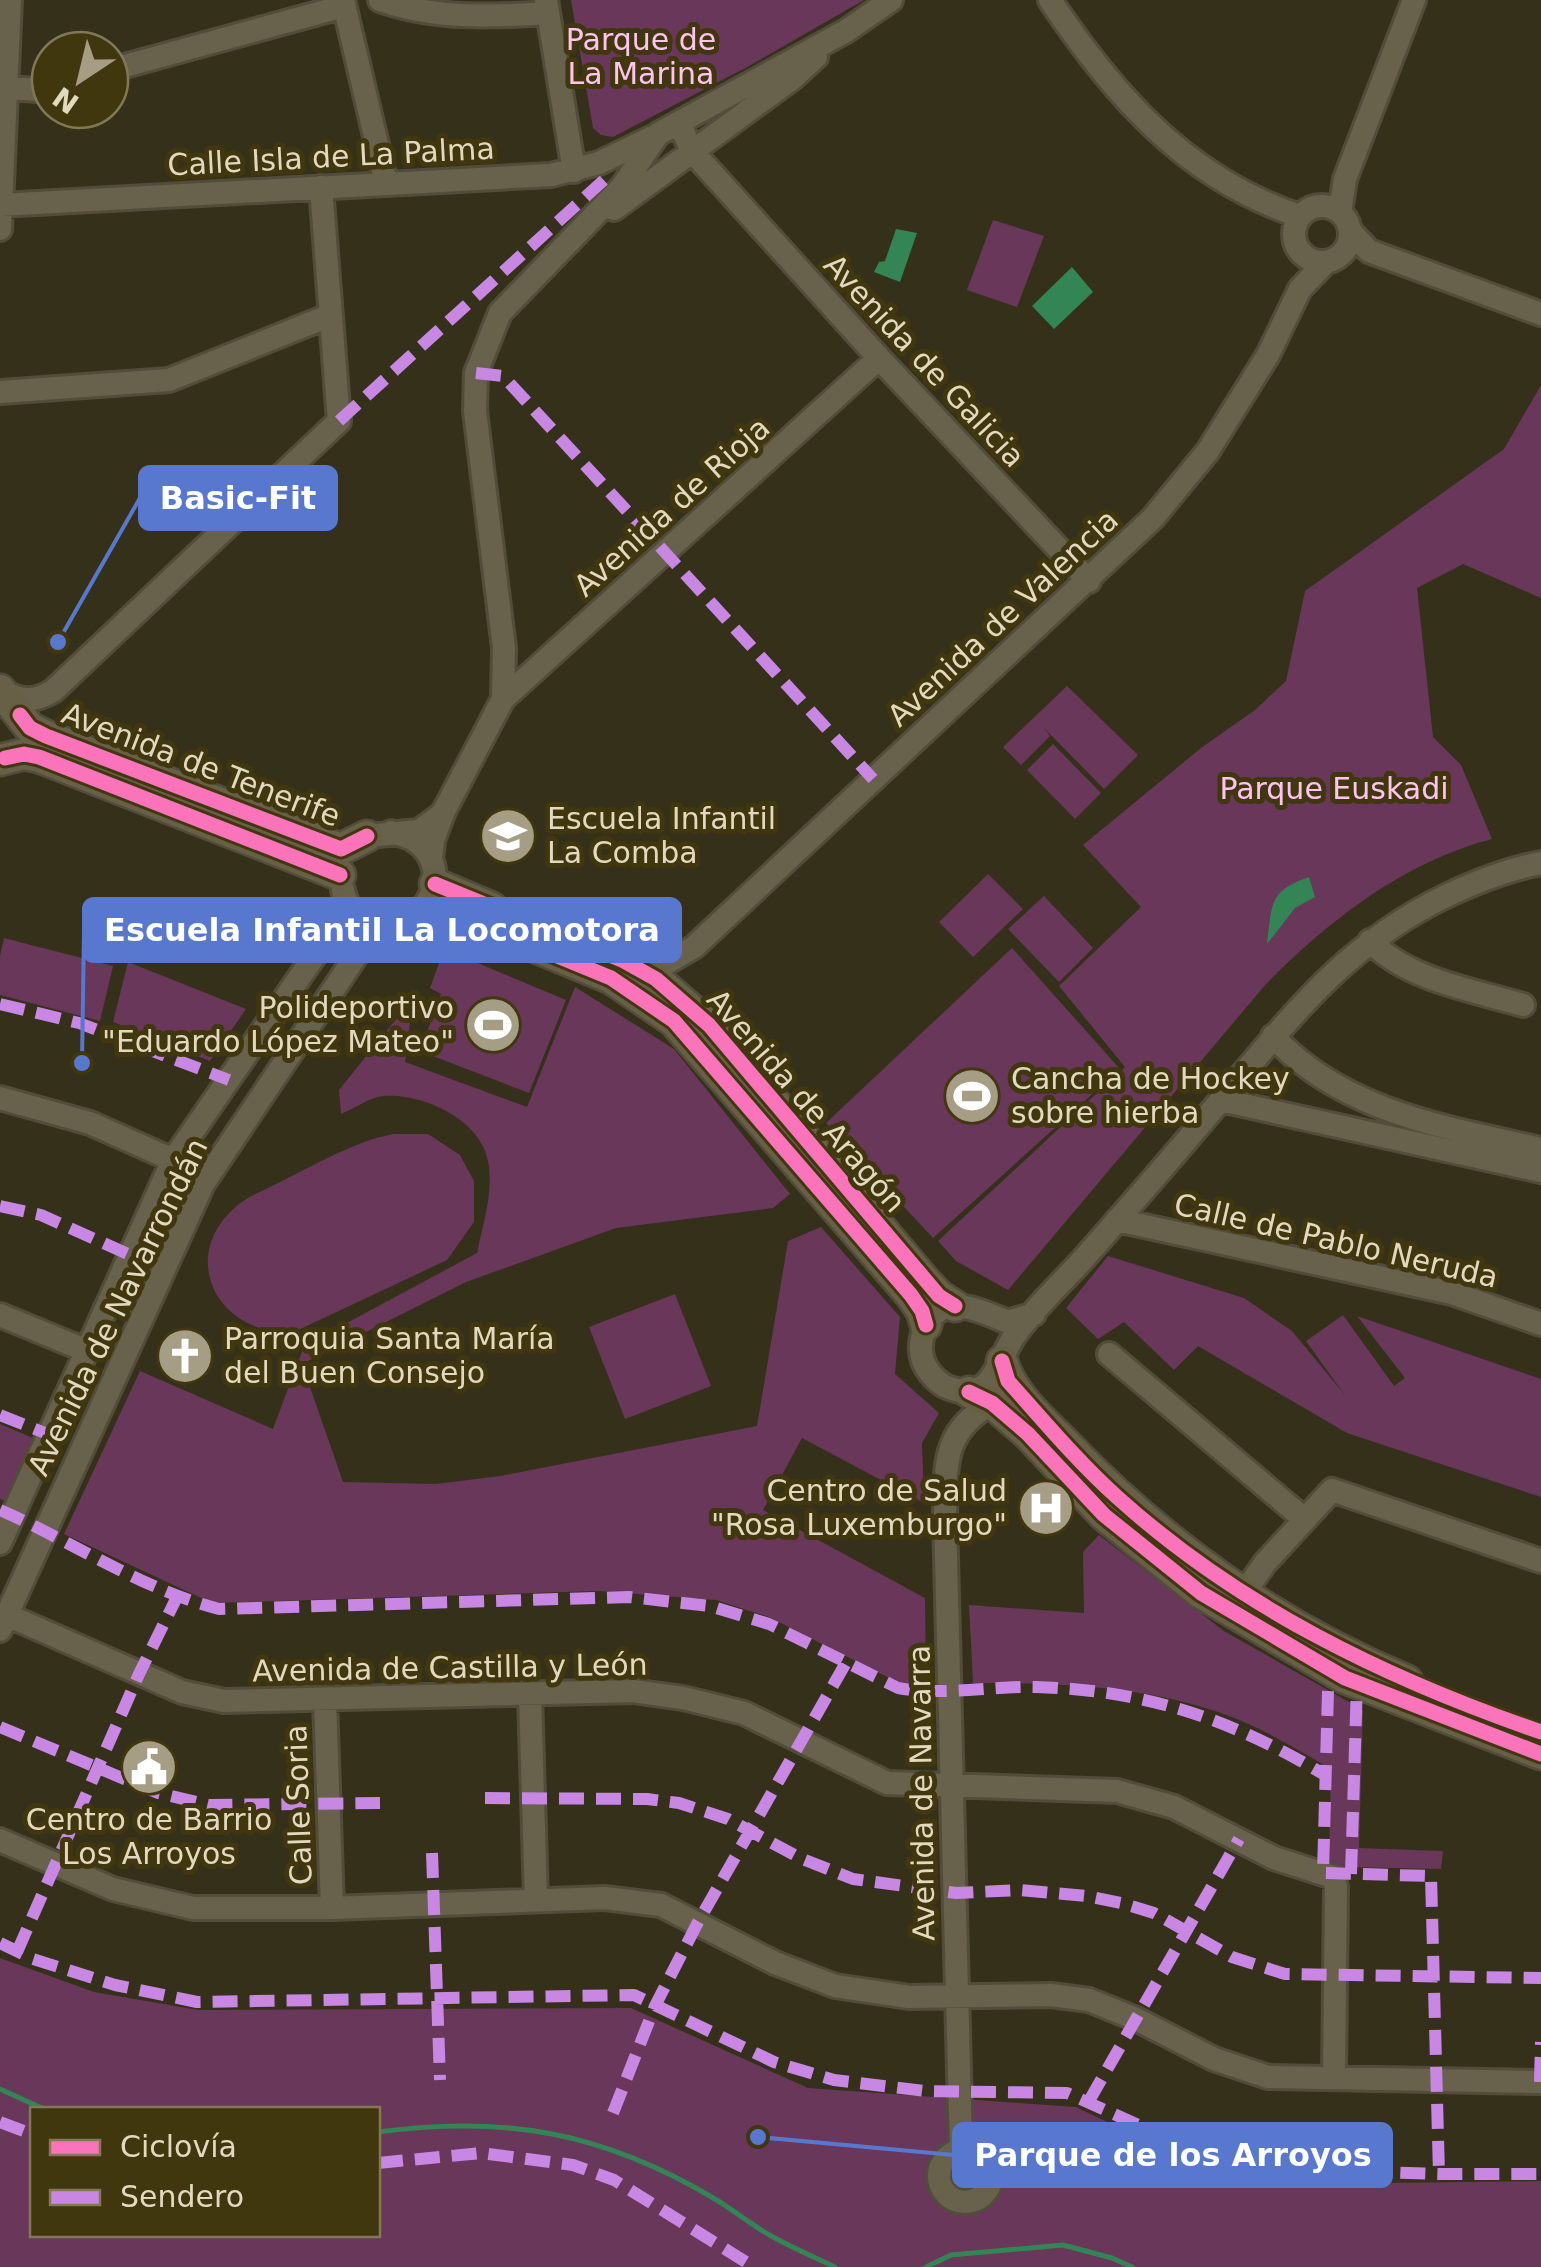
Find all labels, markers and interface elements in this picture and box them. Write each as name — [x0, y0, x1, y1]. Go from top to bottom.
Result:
park label: Parque de La Marina — [566, 22, 716, 91]
north arrow — [30, 30, 130, 130]
text: N — [47, 80, 85, 120]
street label: Calle Isla de La Palma — [167, 130, 495, 183]
street label: Avenida de Galicia — [817, 247, 1032, 474]
street label: Avenida de Rioja — [567, 410, 776, 603]
callout: Basic-Fit — [140, 467, 336, 529]
text: Basic-Fit — [160, 479, 316, 517]
street label: Avenida de Valencia — [880, 502, 1125, 733]
street label: Avenida de Tenerife — [57, 695, 345, 834]
park label: Parque Euskadi — [1219, 771, 1449, 806]
place label: Escuela Infantil La Comba — [547, 801, 776, 870]
school or university icon: Escuela Infantil La Comba — [478, 806, 538, 866]
callout: Escuela Infantil La Locomotora — [84, 899, 680, 961]
text: Escuela Infantil La Locomotora — [104, 911, 660, 949]
street label: Avenida de Aragón — [700, 982, 913, 1219]
place label: Polideportivo "Eduardo López Mateo" — [102, 990, 454, 1059]
sports icon: Polideportivo "Eduardo López Mateo" — [463, 995, 523, 1055]
place label: Cancha de Hockey sobre hierba — [1011, 1061, 1290, 1130]
sports icon: Cancha de Hockey sobre hierba — [942, 1066, 1002, 1126]
street label: Avenida de Navarrondán — [21, 1133, 215, 1481]
street label: Calle de Pablo Neruda — [1171, 1186, 1501, 1295]
place label: Parroquia Santa María del Buen Consejo — [224, 1321, 555, 1390]
church icon: Parroquia Santa María del Buen Consejo — [155, 1326, 215, 1386]
place label: Centro de Salud "Rosa Luxemburgo" — [711, 1473, 1007, 1542]
hospital icon: Centro de Salud "Rosa Luxemburgo" — [1016, 1478, 1076, 1538]
street label: Avenida de Navarra — [901, 1645, 942, 1941]
street label: Avenida de Castilla y León — [252, 1647, 648, 1688]
street label: Calle Soria — [278, 1724, 319, 1886]
public building icon: Centro de Barrio Los Arroyos — [119, 1737, 179, 1797]
place label: Centro de Barrio Los Arroyos — [26, 1802, 272, 1871]
legend — [30, 2107, 380, 2237]
callout: Parque de los Arroyos — [954, 2124, 1391, 2186]
text: Ciclovía — [120, 2129, 237, 2164]
text: Parque de los Arroyos — [974, 2136, 1372, 2174]
text: Sendero — [120, 2179, 244, 2214]

